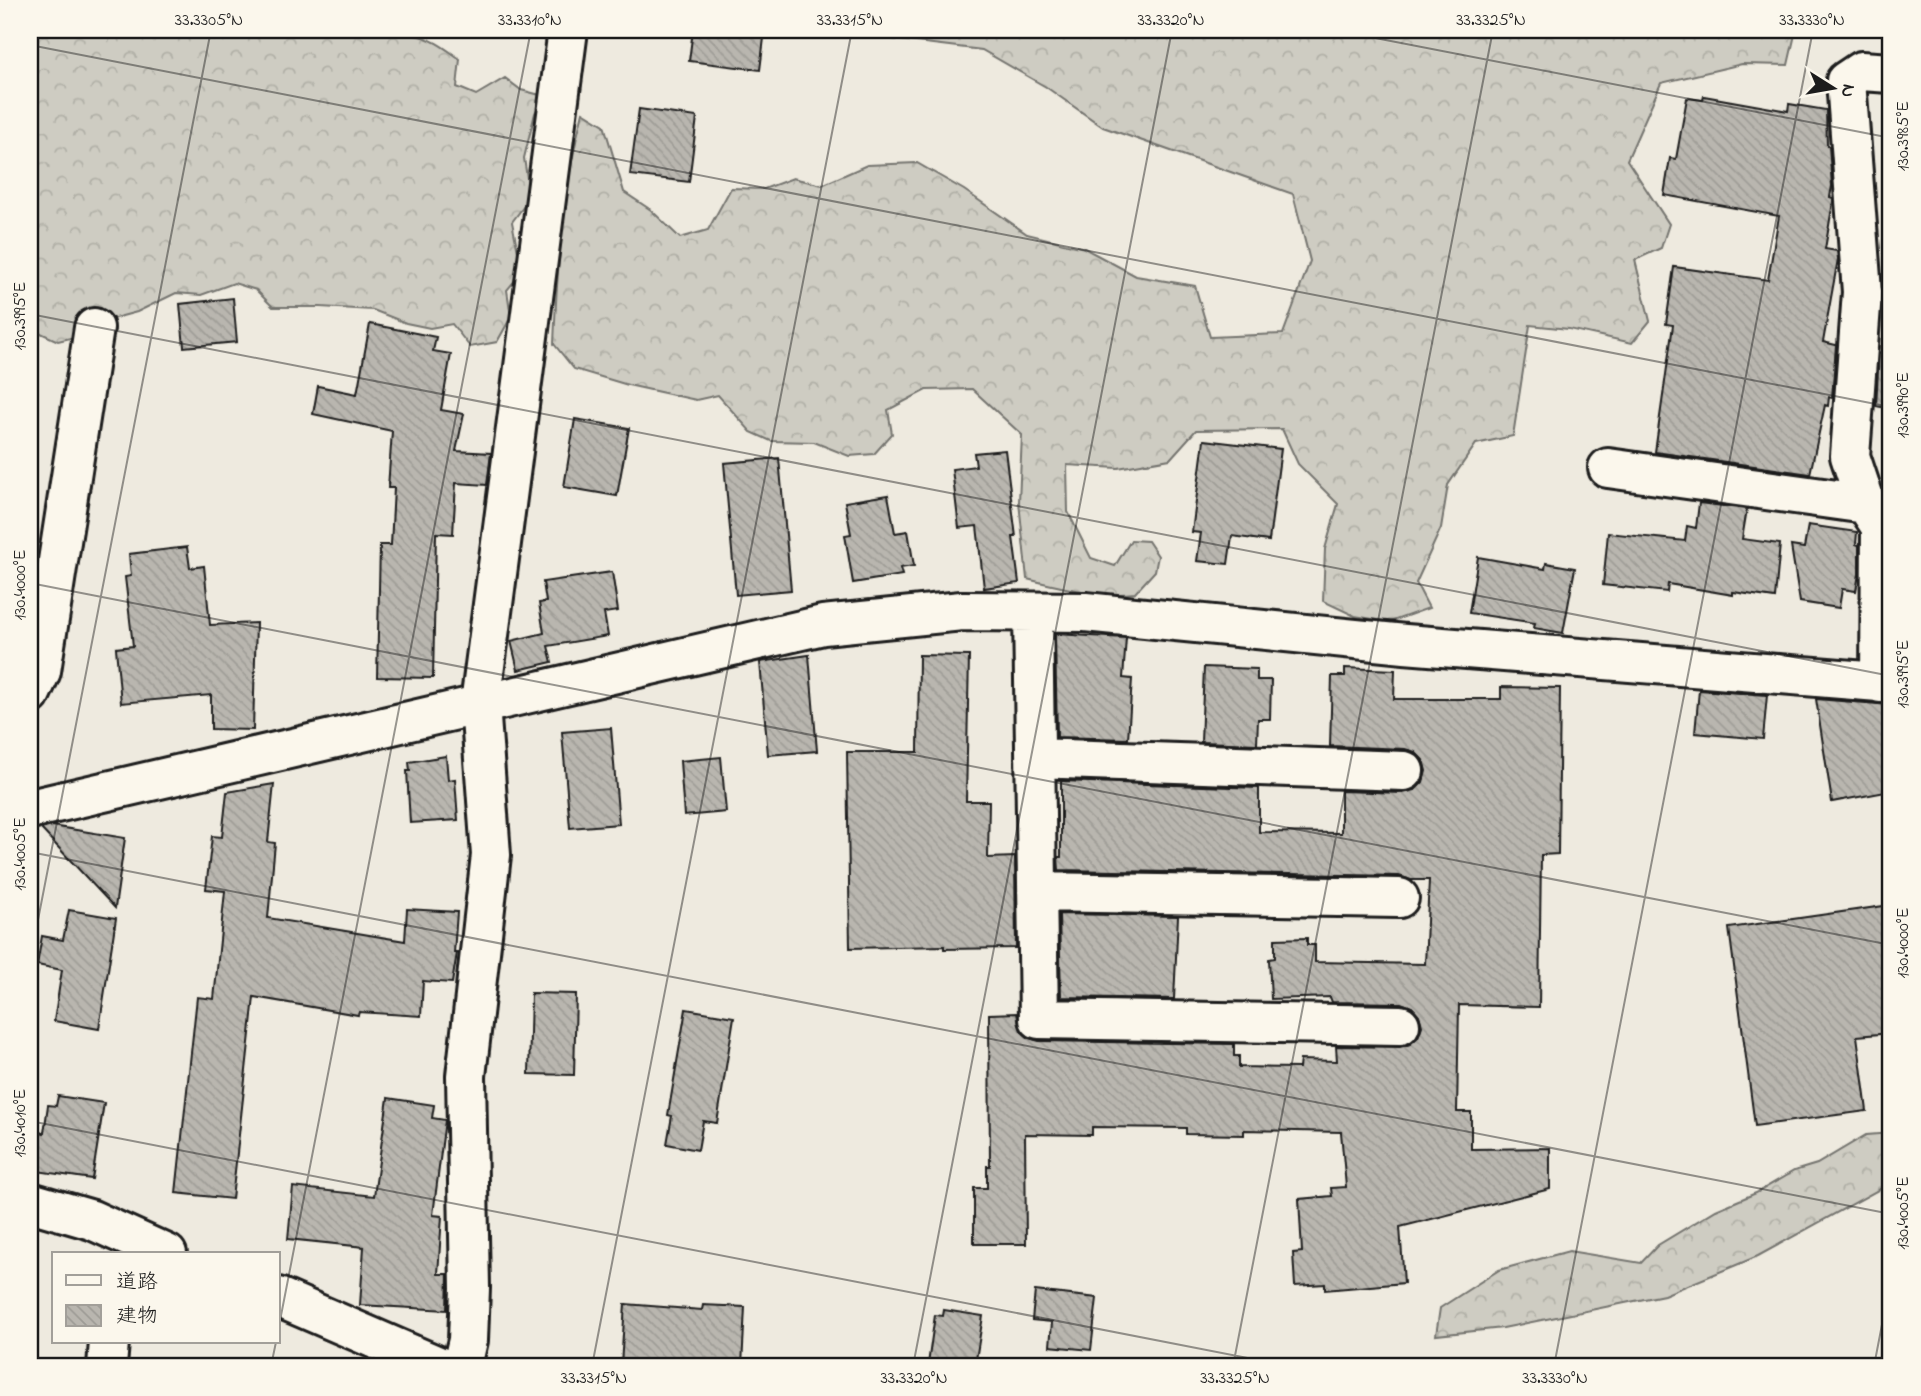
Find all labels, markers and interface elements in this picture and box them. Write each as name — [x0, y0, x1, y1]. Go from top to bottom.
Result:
text: 33.3305°N — [175, 8, 243, 34]
text: 33.3310°N — [498, 8, 562, 34]
text: 33.3315°N — [817, 8, 883, 34]
text: 33.3320°N — [1137, 8, 1205, 34]
text: 33.3325°N — [1456, 8, 1526, 34]
text: 33.3330°N — [1779, 8, 1845, 34]
north arrow — [1798, 52, 1868, 122]
text: N — [1833, 82, 1862, 100]
text: 130.3985°E — [1891, 101, 1917, 171]
text: 130.3995°E — [8, 281, 34, 350]
text: 130.3990°E — [1891, 372, 1917, 438]
text: 130.4000°E — [8, 549, 34, 621]
text: 130.3995°E — [1891, 639, 1917, 708]
text: 130.4005°E — [8, 817, 34, 891]
text: 130.4000°E — [1891, 907, 1917, 979]
text: 130.4010°E — [8, 1088, 34, 1158]
text: 130.4005°E — [1891, 1176, 1917, 1250]
legend — [52, 1252, 280, 1344]
text: 道路 — [116, 1268, 158, 1298]
text: 建物 — [116, 1302, 158, 1332]
text: 33.3315°N — [561, 1366, 627, 1392]
text: 33.3320°N — [880, 1366, 948, 1392]
text: 33.3325°N — [1200, 1366, 1270, 1392]
text: 33.3330°N — [1522, 1366, 1588, 1392]

